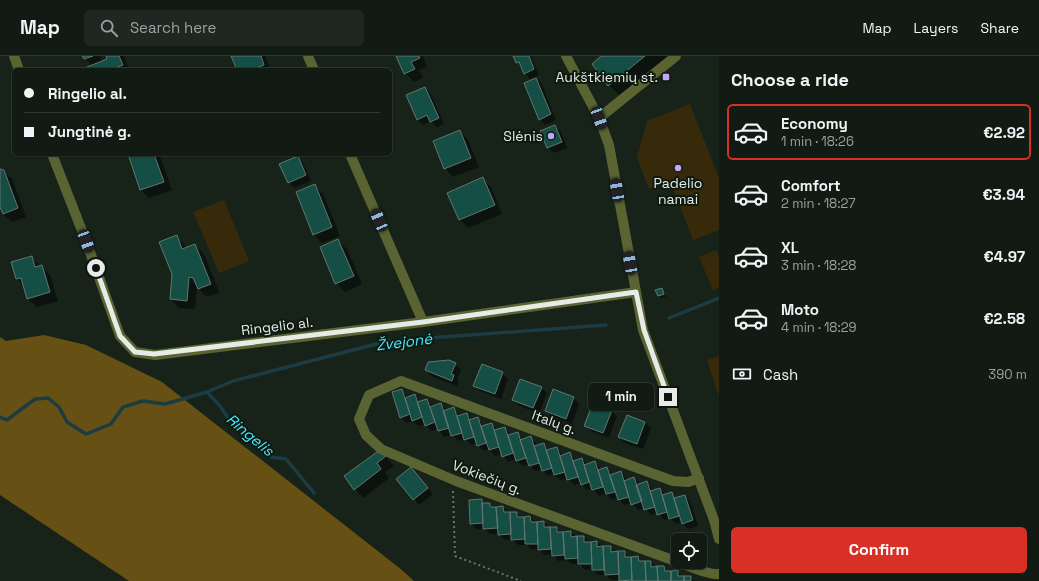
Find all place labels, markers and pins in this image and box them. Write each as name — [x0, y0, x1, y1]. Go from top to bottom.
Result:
place label: Aukštkiemių st. — [556, 68, 658, 86]
marker: Aukštkiemių st. — [661, 72, 671, 82]
place label: Slėnis — [503, 127, 543, 145]
marker: Slėnis — [546, 131, 556, 141]
marker: Padelio namai — [673, 163, 683, 173]
place label: Padelio namai — [654, 174, 702, 208]

